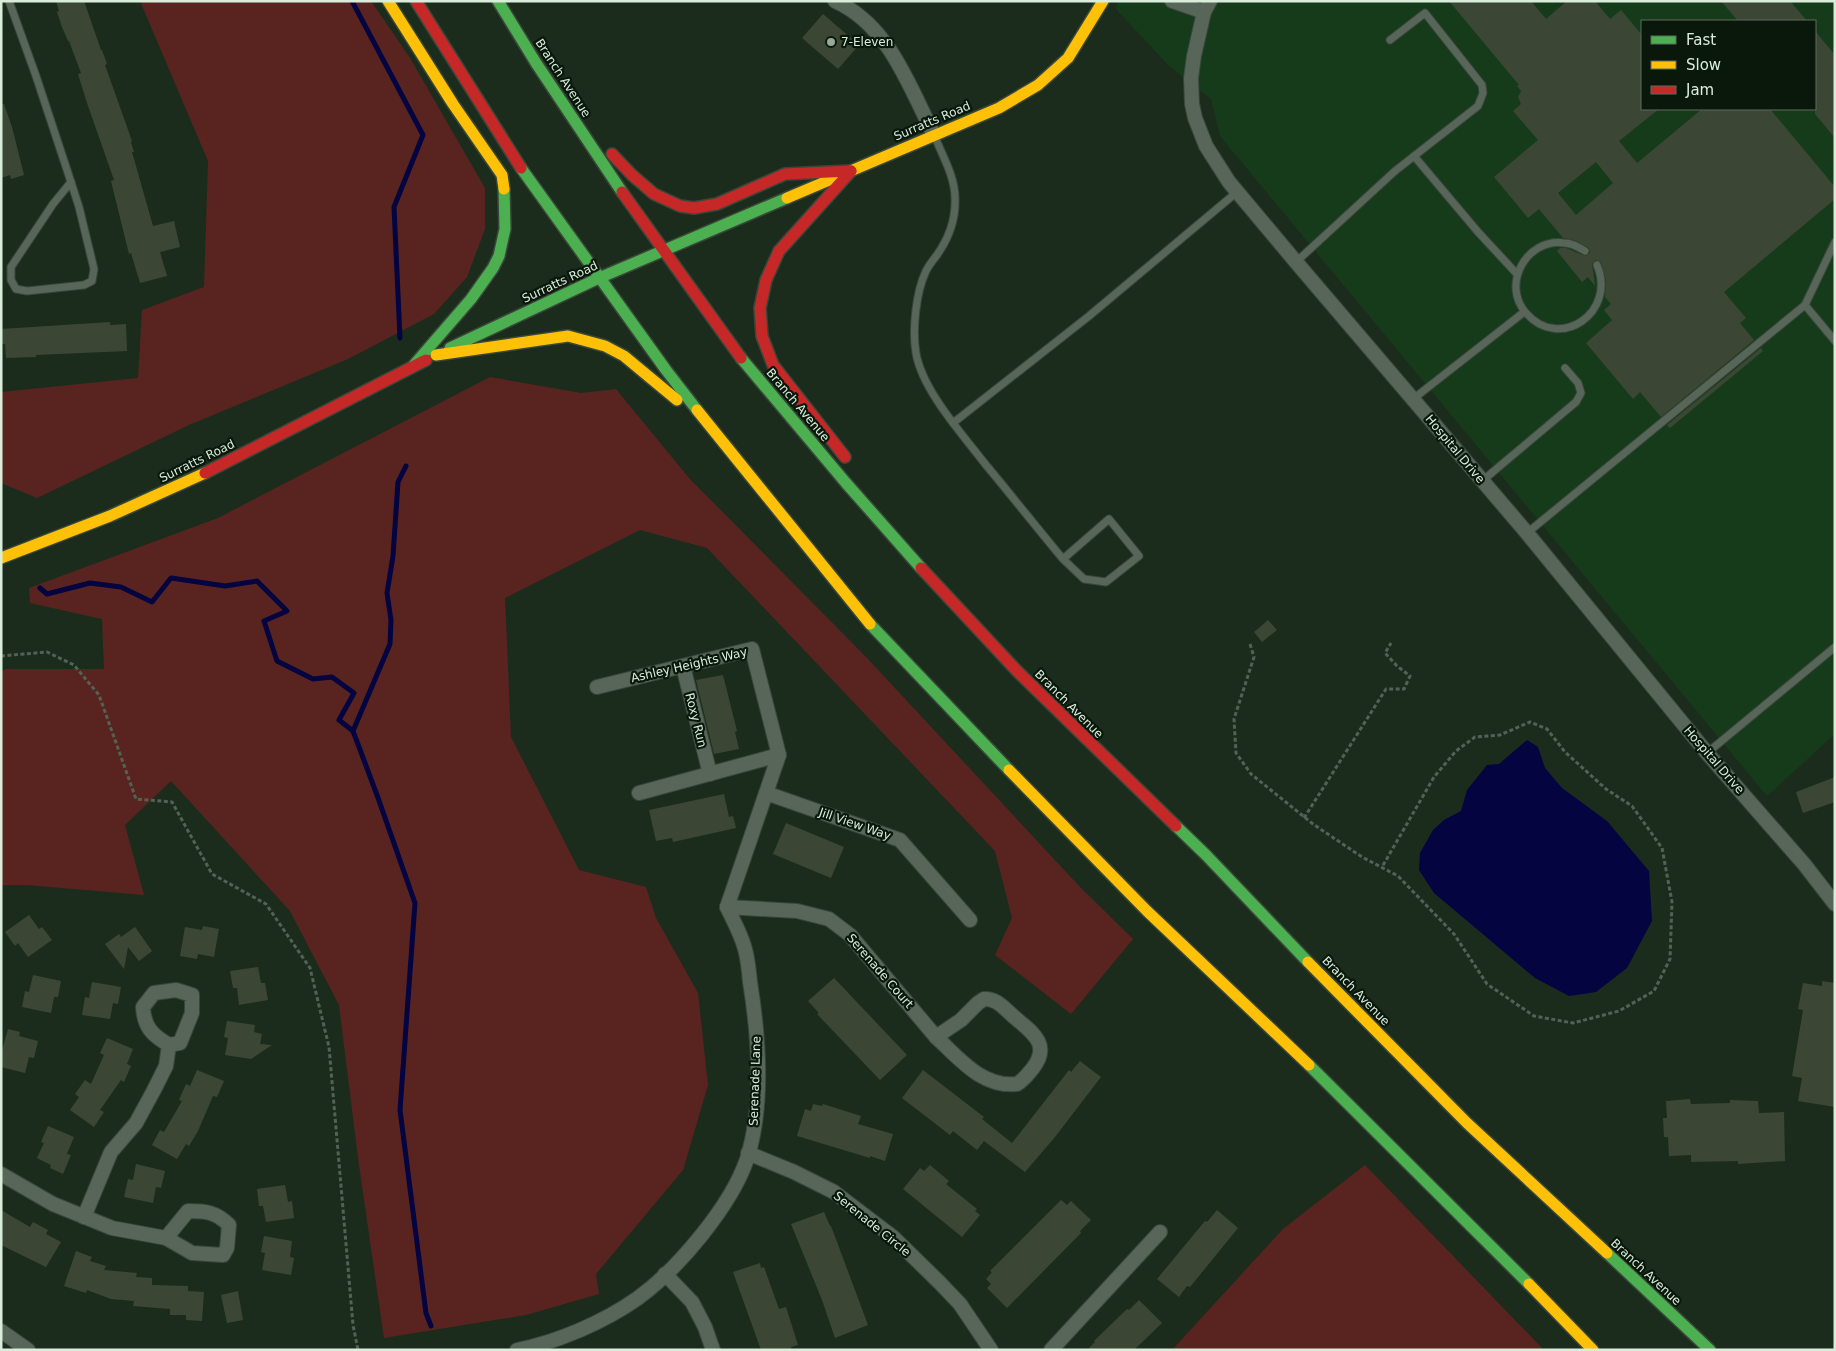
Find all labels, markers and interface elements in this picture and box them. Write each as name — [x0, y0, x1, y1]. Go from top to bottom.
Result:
legend — [1641, 20, 1816, 110]
text: Fast — [1686, 31, 1716, 49]
place label: 7-Eleven — [841, 35, 893, 49]
street label: Branch Avenue — [532, 36, 594, 120]
marker: 7-Eleven — [825, 36, 837, 48]
text: Slow — [1686, 56, 1721, 74]
text: Jam — [1685, 81, 1714, 99]
street label: Surratts Road — [892, 99, 972, 143]
street label: Surratts Road — [520, 258, 600, 306]
street label: Branch Avenue — [763, 366, 833, 444]
street label: Hospital Drive — [1422, 412, 1488, 486]
street label: Surratts Road — [157, 437, 237, 485]
street label: Ashley Heights Way — [629, 645, 749, 685]
street label: Branch Avenue — [1032, 667, 1106, 741]
street label: Roxy Run — [682, 691, 710, 749]
street label: Hospital Drive — [1681, 723, 1747, 797]
street label: Jill View Way — [816, 805, 893, 843]
street label: Serenade Court — [844, 931, 916, 1011]
street label: Branch Avenue — [1319, 954, 1393, 1028]
street label: Serenade Lane — [746, 1036, 764, 1126]
street label: Serenade Circle — [831, 1189, 913, 1259]
street label: Branch Avenue — [1608, 1236, 1684, 1308]

